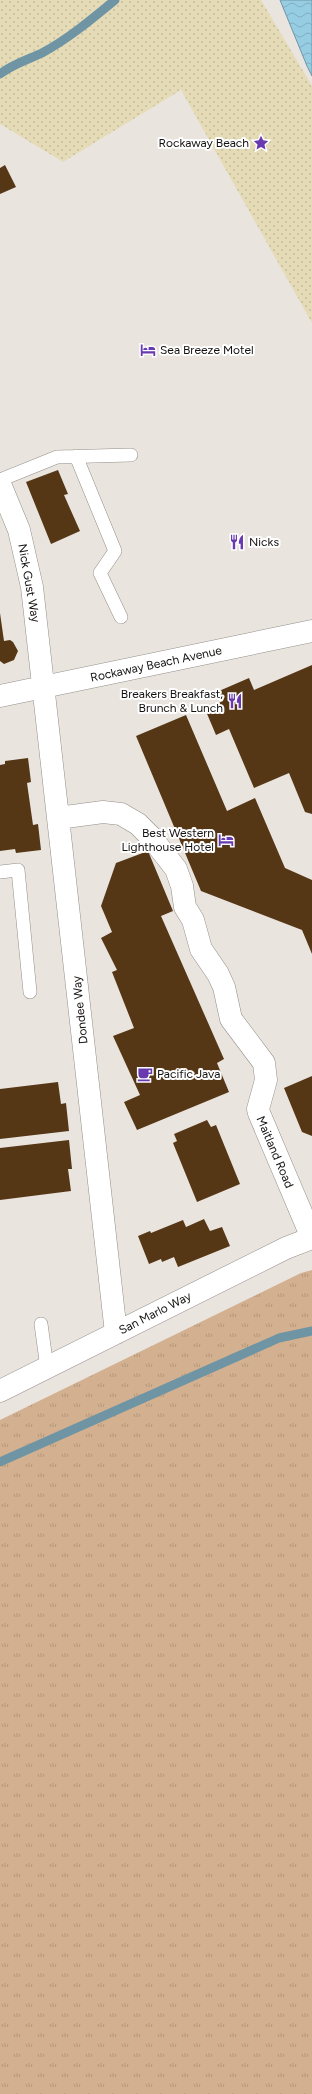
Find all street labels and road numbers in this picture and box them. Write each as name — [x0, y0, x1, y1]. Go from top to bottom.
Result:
street label: Nick Gust Way — [15, 543, 43, 624]
street label: Rockaway Beach Avenue — [89, 643, 223, 685]
street label: Dondee Way — [69, 975, 91, 1045]
street label: Maitland Road — [254, 1114, 296, 1190]
street label: San Marlo Way — [116, 1288, 194, 1337]

